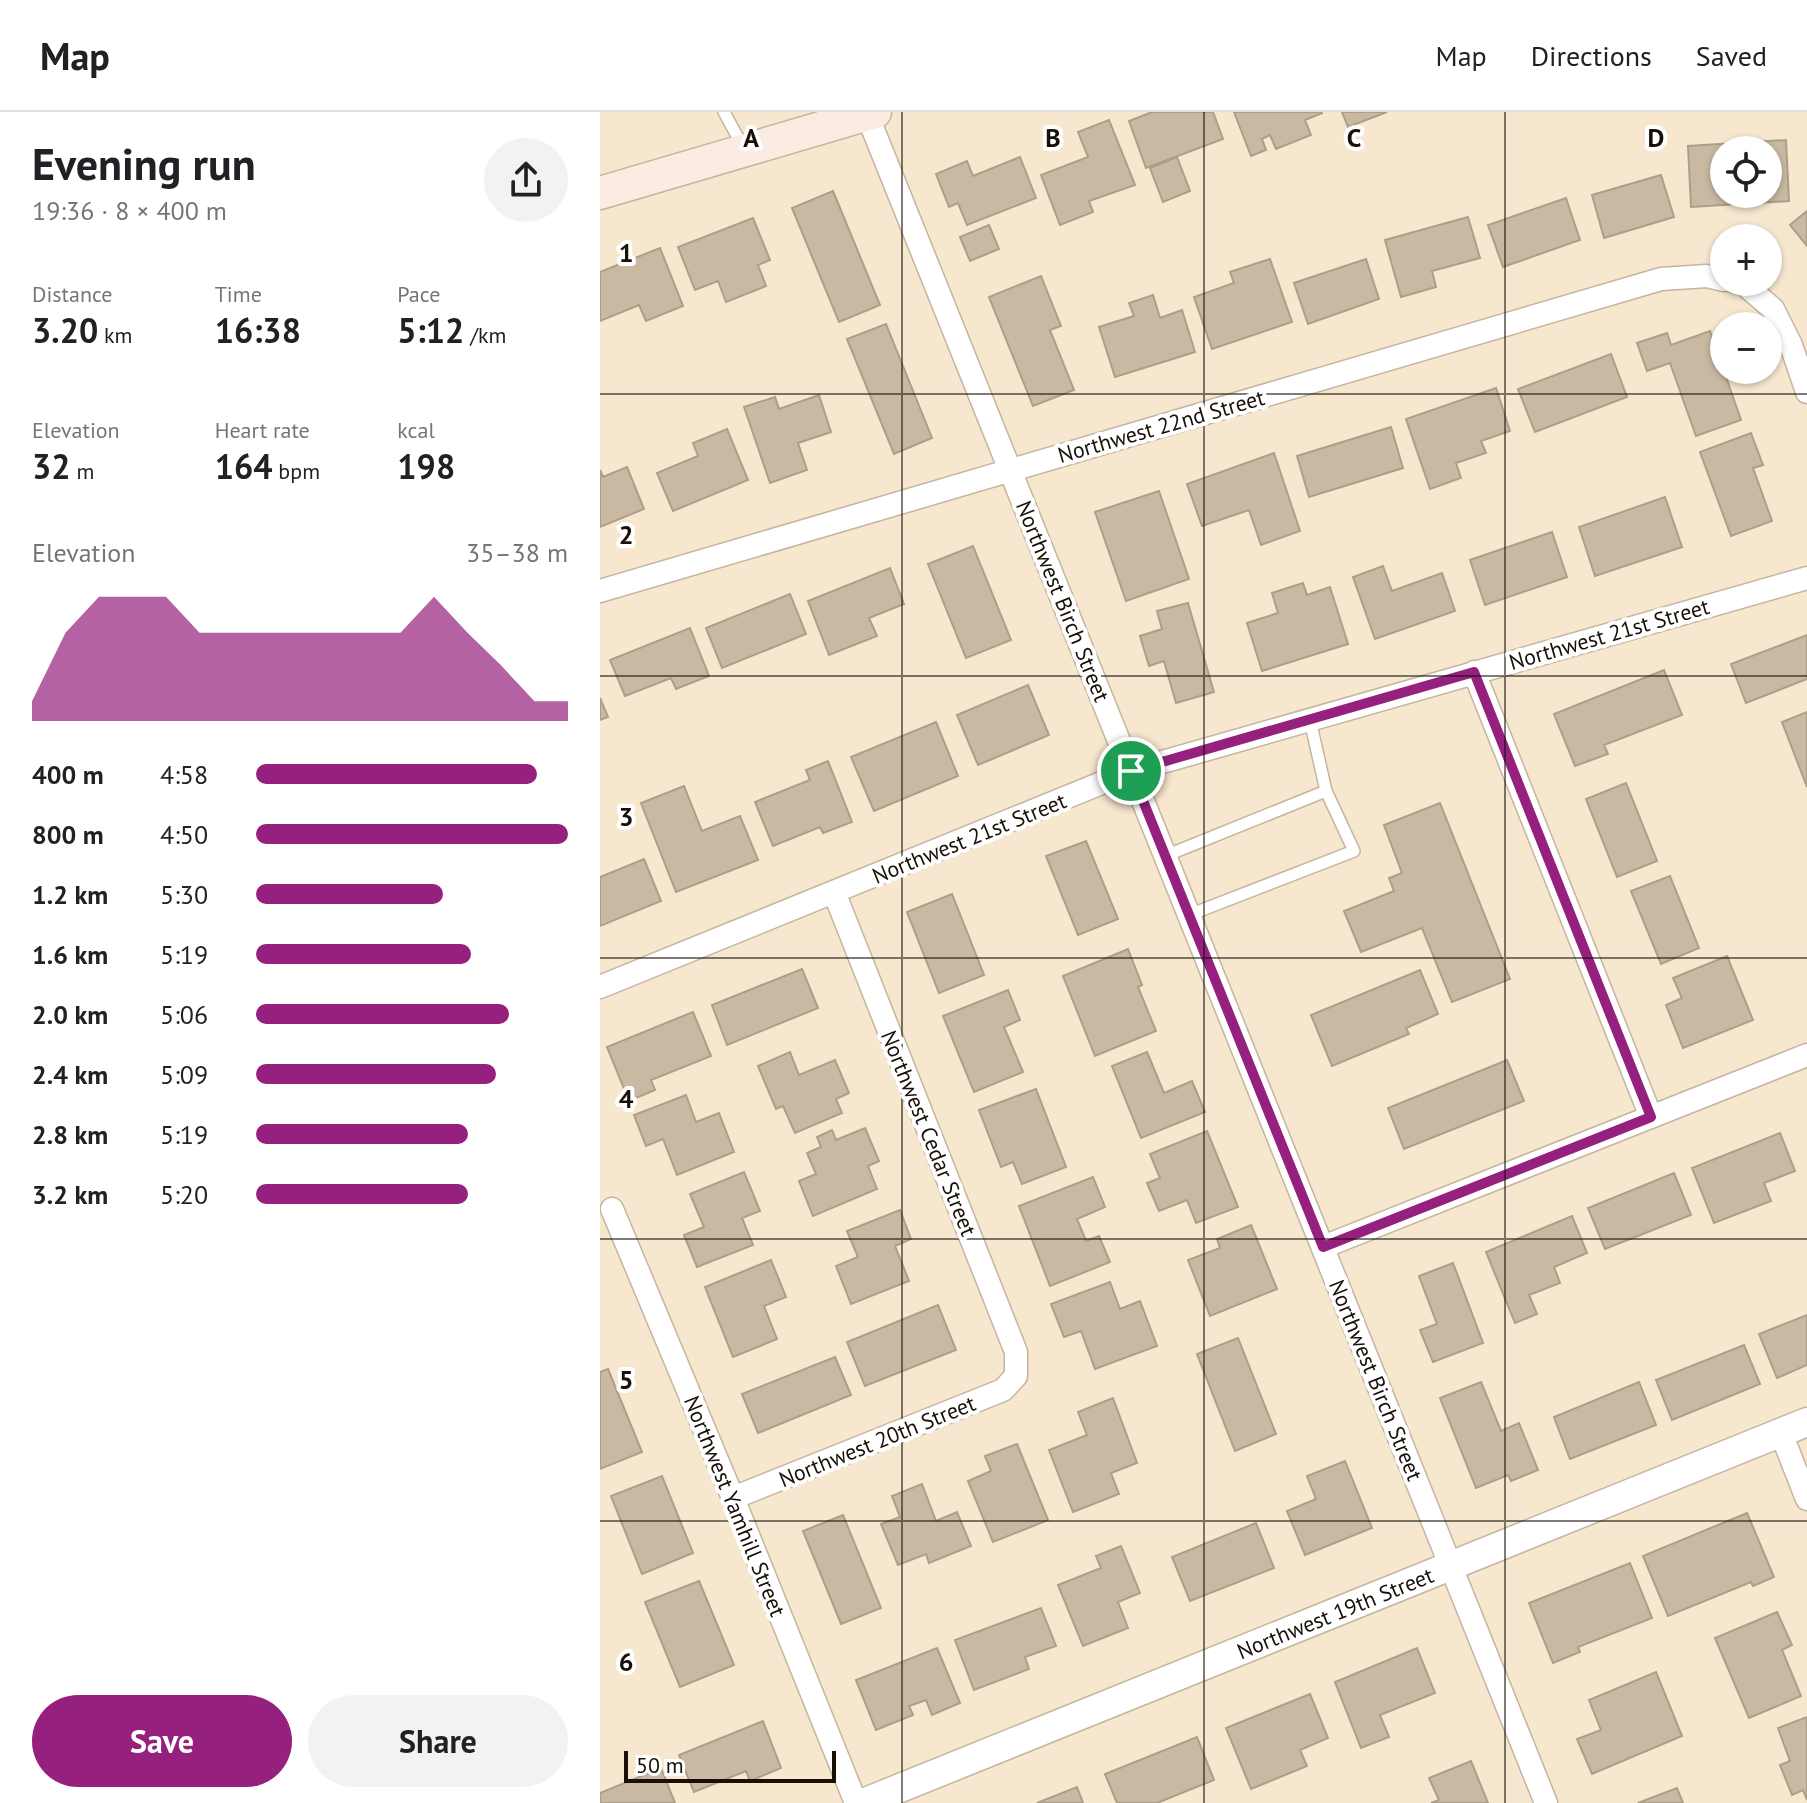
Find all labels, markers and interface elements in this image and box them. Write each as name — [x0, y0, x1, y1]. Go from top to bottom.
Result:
text: Map — [40, 31, 110, 80]
text: Map — [1436, 37, 1487, 74]
text: Directions — [1531, 37, 1652, 74]
text: Saved — [1696, 37, 1767, 74]
text: A — [743, 121, 759, 154]
text: B — [1045, 121, 1061, 154]
text: C — [1347, 121, 1361, 154]
text: D — [1648, 121, 1664, 154]
text: Evening run — [32, 135, 256, 192]
map controls — [1710, 136, 1782, 384]
button: locate — [1710, 136, 1782, 208]
button: share — [484, 138, 568, 222]
text: 19:36 · 8 × 400 m — [32, 194, 227, 227]
button: + — [1710, 224, 1782, 296]
text: 1 — [619, 236, 633, 269]
text: Distance — [32, 280, 113, 308]
text: Time — [215, 280, 262, 308]
text: Pace — [397, 280, 440, 308]
text: 3.20 — [32, 308, 98, 352]
text: 16:38 — [215, 308, 301, 352]
text: 5:12 — [397, 308, 464, 352]
button: − — [1710, 312, 1782, 384]
text: km — [98, 321, 132, 349]
text: /km — [464, 321, 506, 349]
street label: Northwest 22nd Street — [1054, 383, 1268, 469]
text: Elevation — [32, 416, 120, 444]
text: Heart rate — [215, 416, 310, 444]
text: kcal — [397, 416, 435, 444]
text: 32 — [32, 444, 71, 488]
text: 164 — [215, 444, 273, 488]
text: 198 — [397, 444, 455, 488]
text: m — [71, 457, 94, 485]
text: bpm — [273, 457, 320, 485]
street label: Northwest Birch Street — [1010, 496, 1116, 706]
text: 2 — [619, 518, 633, 551]
text: Elevation — [32, 536, 136, 569]
text: 35–38 m — [466, 536, 568, 569]
street label: Northwest 21st Street — [1506, 592, 1713, 676]
pin — [1097, 737, 1165, 805]
icon: arrive — [1109, 749, 1153, 793]
text: 400 m — [32, 758, 104, 791]
text: 4:58 — [160, 758, 208, 791]
street label: Northwest 21st Street — [868, 786, 1071, 890]
text: 3 — [619, 800, 633, 833]
text: 800 m — [32, 818, 104, 851]
text: 4:50 — [160, 818, 208, 851]
text: 1.2 km — [32, 878, 108, 911]
text: 5:30 — [160, 878, 208, 911]
text: 1.6 km — [32, 938, 108, 971]
text: 5:19 — [160, 938, 208, 971]
text: 2.0 km — [32, 998, 108, 1031]
text: 5:06 — [160, 998, 208, 1031]
street label: Northwest Cedar Street — [875, 1026, 983, 1240]
text: 2.4 km — [32, 1058, 108, 1091]
text: 5:09 — [160, 1058, 208, 1091]
text: 4 — [619, 1082, 634, 1115]
text: 2.8 km — [32, 1118, 108, 1151]
text: 5:19 — [160, 1118, 208, 1151]
text: 3.2 km — [32, 1178, 108, 1211]
text: 5:20 — [160, 1178, 208, 1211]
street label: Northwest Birch Street — [1323, 1275, 1429, 1485]
text: 5 — [619, 1363, 633, 1396]
street label: Northwest 20th Street — [775, 1389, 980, 1493]
street label: Northwest Yamhill Street — [678, 1392, 792, 1621]
street label: Northwest 19th Street — [1233, 1561, 1438, 1665]
text: 6 — [619, 1645, 633, 1678]
button: Save — [32, 1695, 292, 1787]
button: Share — [308, 1695, 568, 1787]
scale bar — [624, 1747, 836, 1783]
text: 50 m — [636, 1751, 684, 1779]

